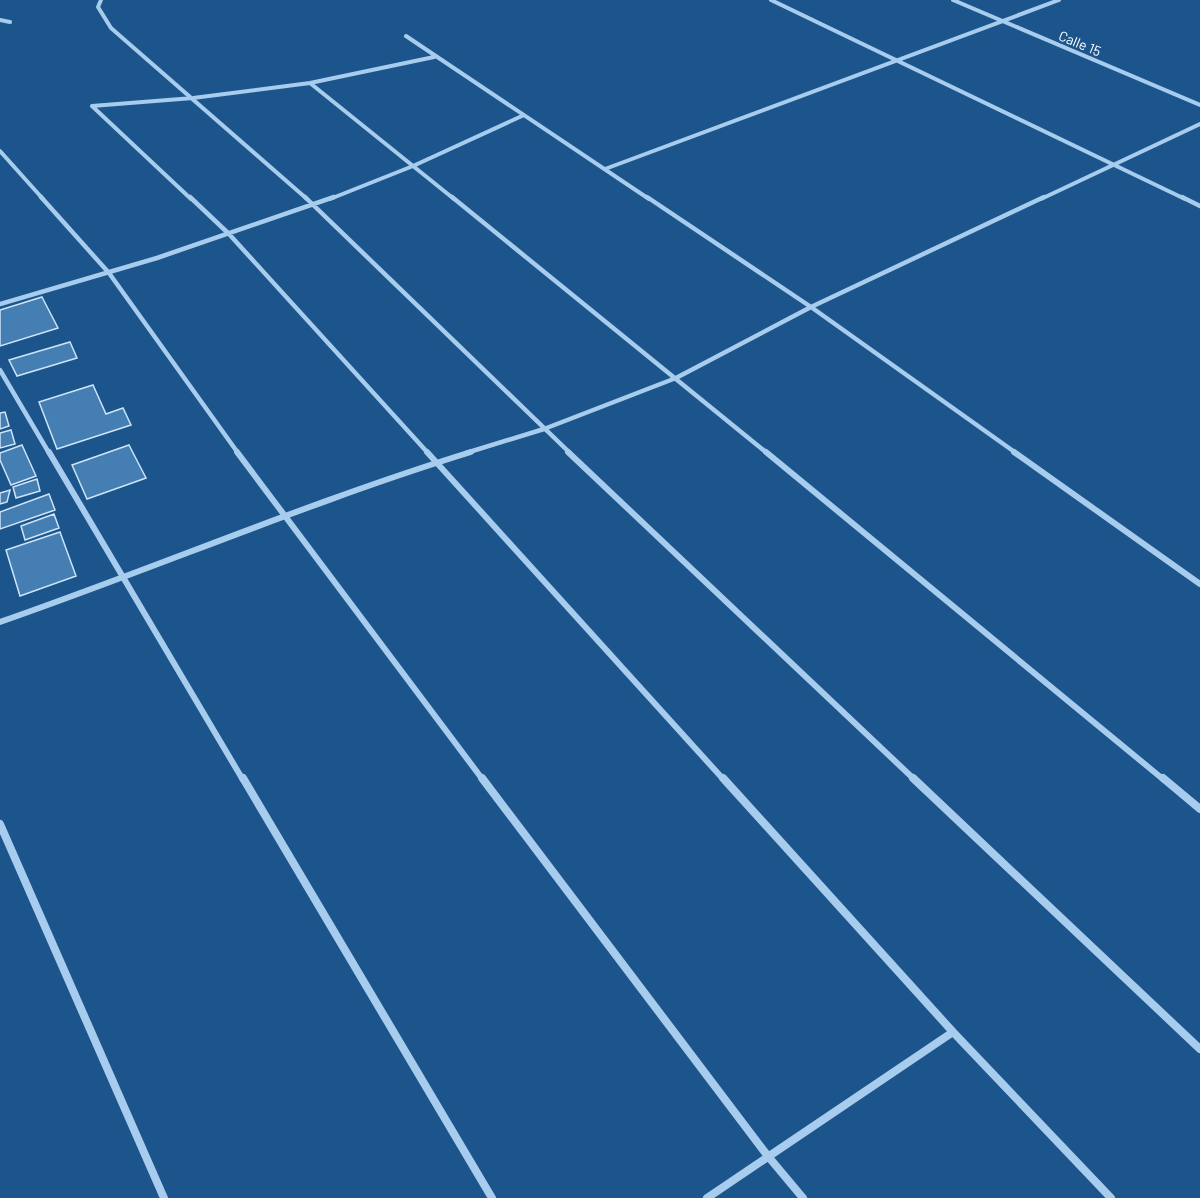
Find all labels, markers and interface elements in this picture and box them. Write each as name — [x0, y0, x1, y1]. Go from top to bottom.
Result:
street label: Calle 15 — [1056, 27, 1104, 59]

